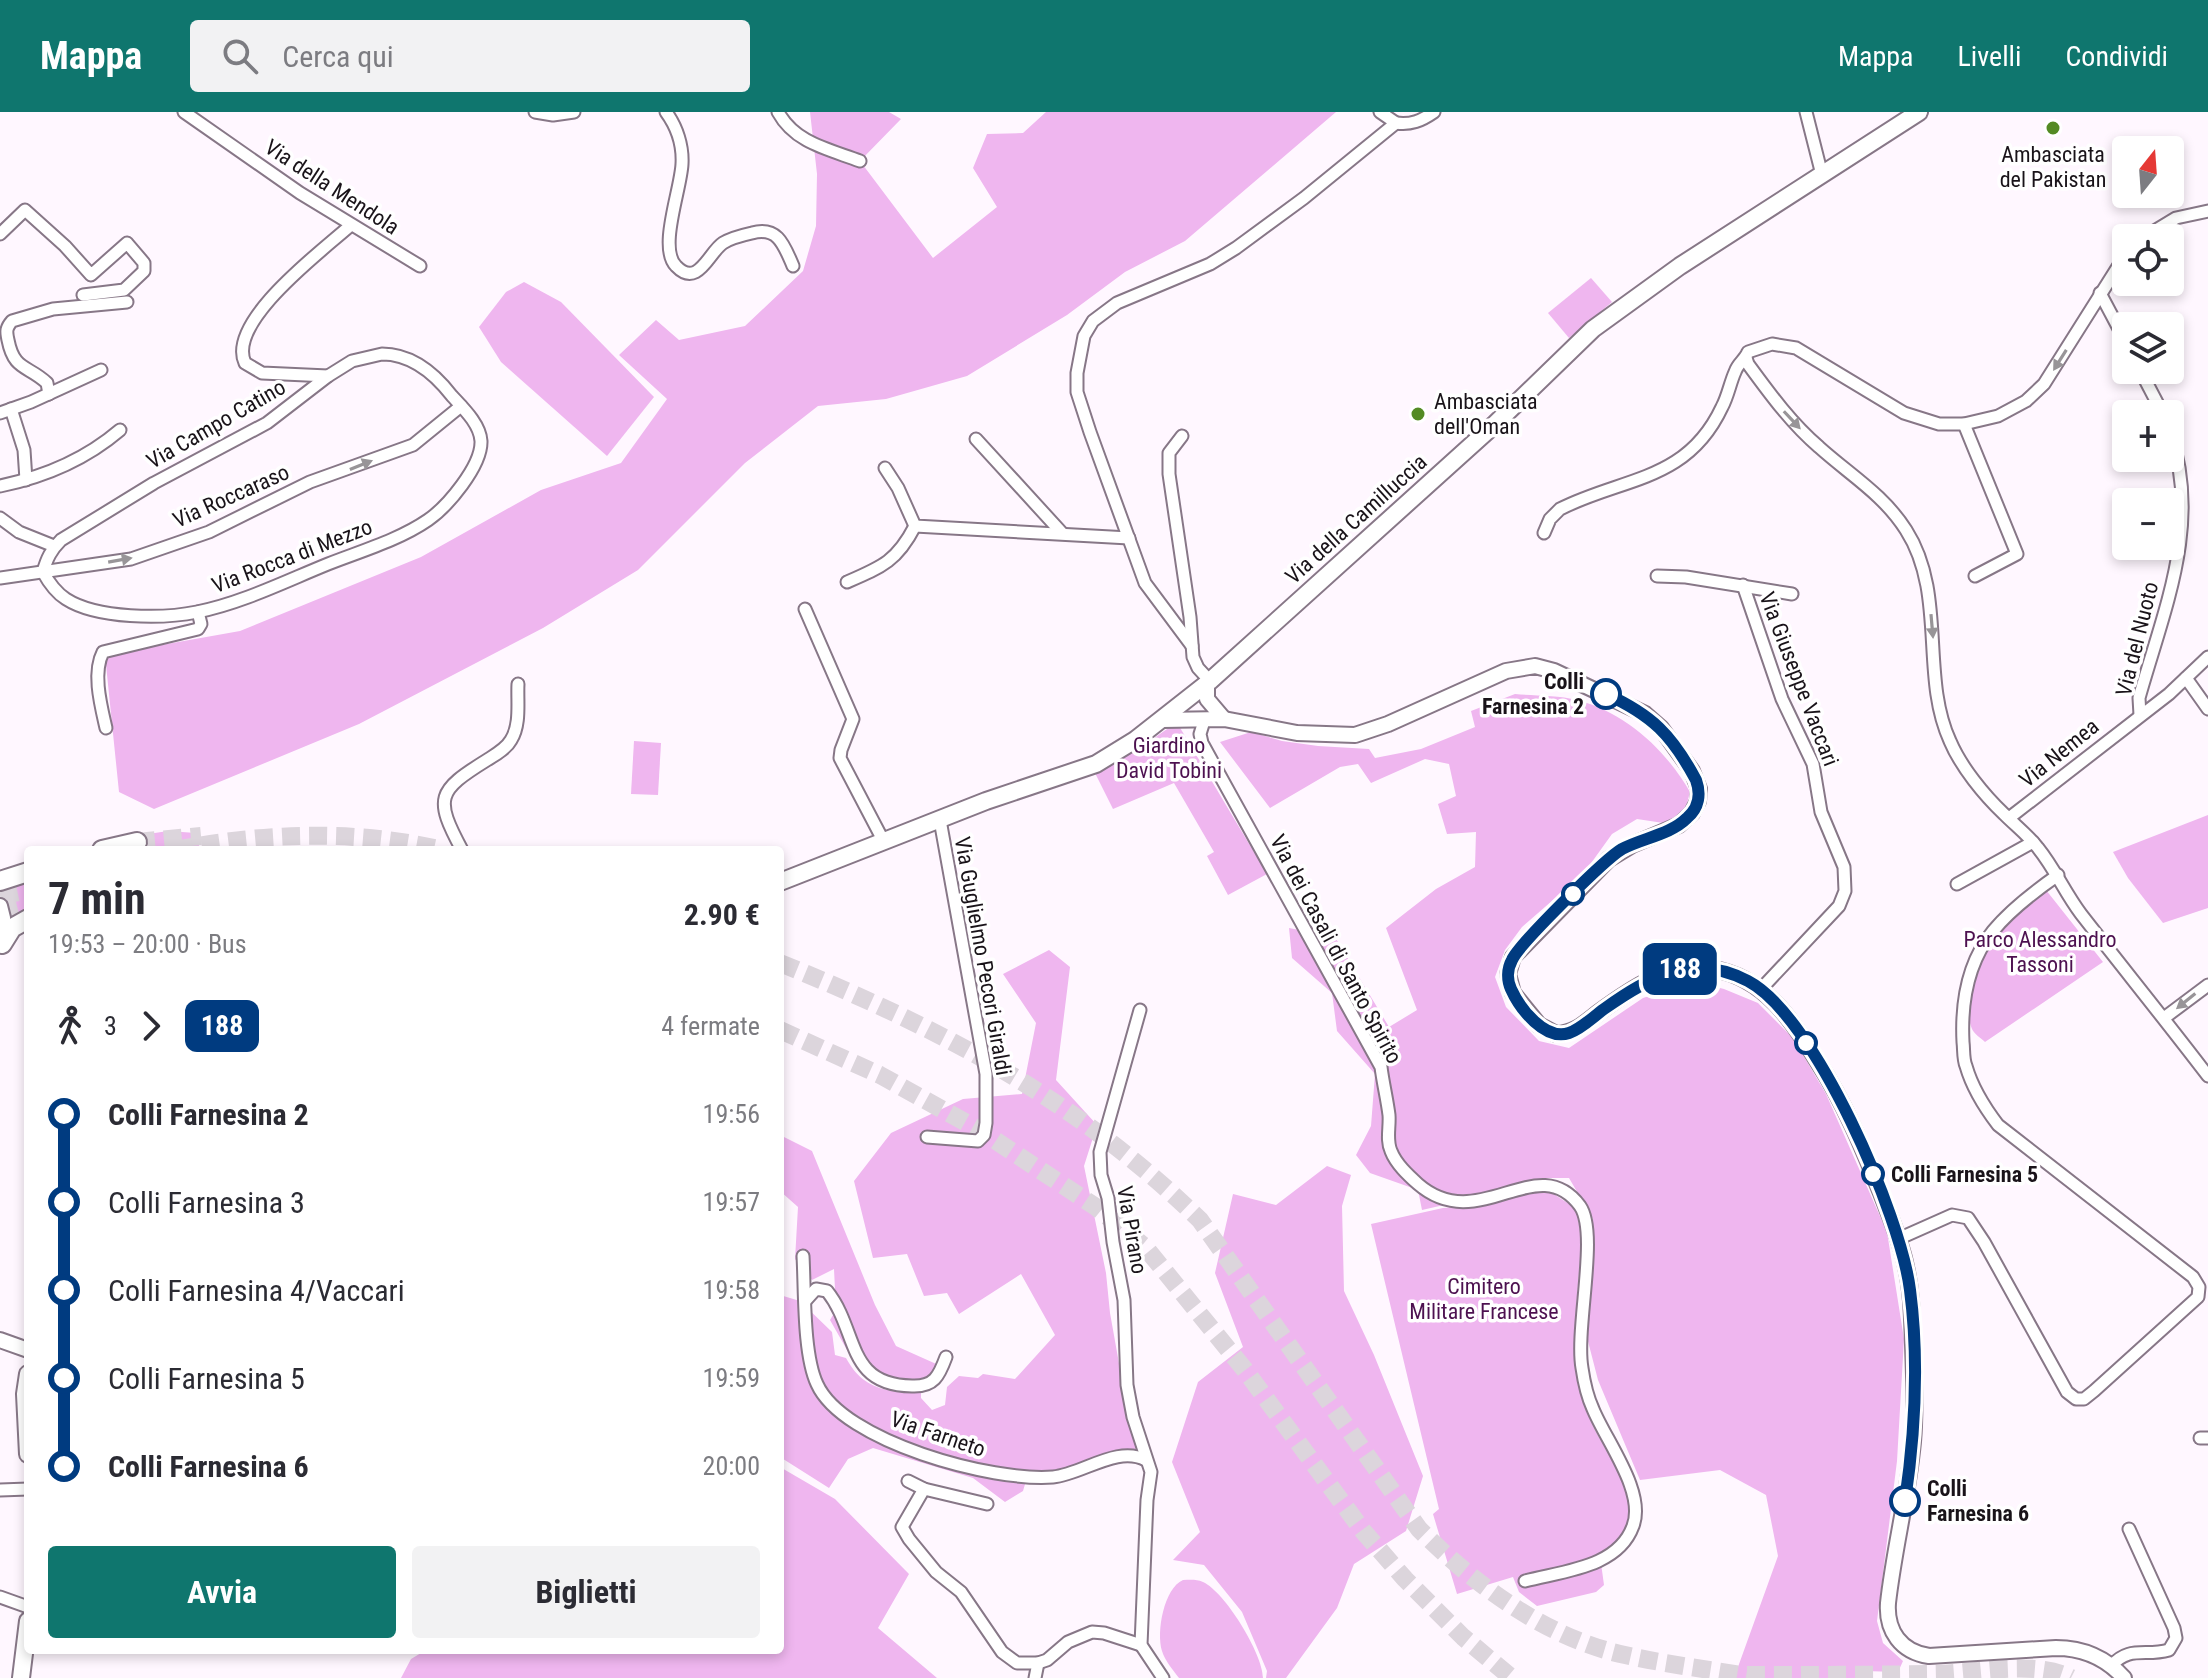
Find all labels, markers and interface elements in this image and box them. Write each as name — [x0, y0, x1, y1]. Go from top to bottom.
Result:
search box — [190, 20, 750, 92]
text: Mappa — [40, 34, 142, 78]
icon: search — [218, 34, 262, 78]
text: Cerca qui — [282, 39, 394, 74]
text: Mappa — [1838, 40, 1914, 73]
text: Livelli — [1958, 40, 2021, 73]
text: Condividi — [2065, 40, 2168, 73]
marker: Ambasciata del Pakistan — [2044, 119, 2062, 137]
street label: Via della Mendola — [260, 134, 404, 240]
north arrow — [2112, 136, 2184, 208]
map controls — [2112, 136, 2184, 560]
place label: Ambasciata del Pakistan — [2000, 142, 2106, 192]
button: locate — [2112, 224, 2184, 296]
button: layers — [2112, 312, 2184, 384]
one-way arrow — [2054, 349, 2068, 371]
street label: Via Campo Catino — [142, 374, 290, 474]
place label: Ambasciata dell'Oman — [1434, 389, 1537, 439]
button: + — [2112, 400, 2184, 472]
marker: Ambasciata dell'Oman — [1409, 405, 1427, 423]
one-way arrow — [1782, 411, 1800, 430]
street label: Via della Camilluccia — [1280, 449, 1432, 589]
one-way arrow — [349, 458, 373, 471]
street label: Via Roccaraso — [169, 459, 293, 533]
button: − — [2112, 488, 2184, 560]
street label: Via Rocca di Mezzo — [208, 514, 376, 598]
one-way arrow — [108, 553, 133, 565]
street label: Via del Nuoto — [2111, 579, 2163, 699]
street label: Via Giuseppe Vaccari — [1754, 589, 1844, 769]
one-way arrow — [1926, 614, 1939, 639]
place label: Colli Farnesina 2 — [1482, 669, 1584, 719]
marker: Colli Farnesina 2 — [1591, 679, 1621, 709]
street label: Via Nemea — [2014, 714, 2104, 792]
park label: Giardino David Tobini — [1116, 733, 1222, 783]
street label: Via dei Casali di Santo Spirito — [1265, 830, 1407, 1068]
street label: Via Guglielmo Pecori Giraldi — [950, 835, 1016, 1077]
text: 7 min — [48, 873, 146, 925]
unlabelled marker — [1562, 883, 1584, 905]
text: 2.90 € — [684, 897, 760, 932]
park label: Parco Alessandro Tassoni — [1963, 927, 2117, 977]
text: 19:53 – 20:00 · Bus — [48, 929, 247, 959]
line badge: 188 — [1634, 943, 1726, 995]
text: 188 — [1659, 952, 1701, 985]
one-way arrow — [2176, 992, 2196, 1009]
icon: walk — [48, 1004, 92, 1048]
icon: forward — [129, 1004, 173, 1048]
text: 188 — [201, 1009, 243, 1042]
text: 3 — [104, 1011, 117, 1041]
text: 4 fermate — [661, 1011, 760, 1041]
unlabelled marker — [1795, 1032, 1817, 1054]
text: Colli Farnesina 2 — [108, 1097, 309, 1132]
text: 19:56 — [703, 1099, 760, 1129]
place label: Colli Farnesina 5 — [1891, 1162, 2038, 1187]
marker: Colli Farnesina 5 — [1862, 1163, 1884, 1185]
street label: Via Pirano — [1112, 1184, 1152, 1276]
text: Colli Farnesina 3 — [108, 1185, 305, 1220]
text: 19:57 — [703, 1187, 760, 1217]
text: Colli Farnesina 4/Vaccari — [108, 1273, 405, 1308]
park label: Cimitero Militare Francese — [1409, 1274, 1559, 1324]
text: 19:58 — [703, 1275, 760, 1305]
text: Colli Farnesina 5 — [108, 1361, 305, 1396]
text: 19:59 — [703, 1363, 760, 1393]
street label: Via Farneto — [887, 1406, 989, 1462]
text: Colli Farnesina 6 — [108, 1449, 309, 1484]
text: 20:00 — [703, 1451, 760, 1481]
place label: Colli Farnesina 6 — [1927, 1476, 2029, 1526]
marker: Colli Farnesina 6 — [1890, 1486, 1920, 1516]
button: Avvia — [48, 1546, 396, 1638]
button: Biglietti — [412, 1546, 760, 1638]

